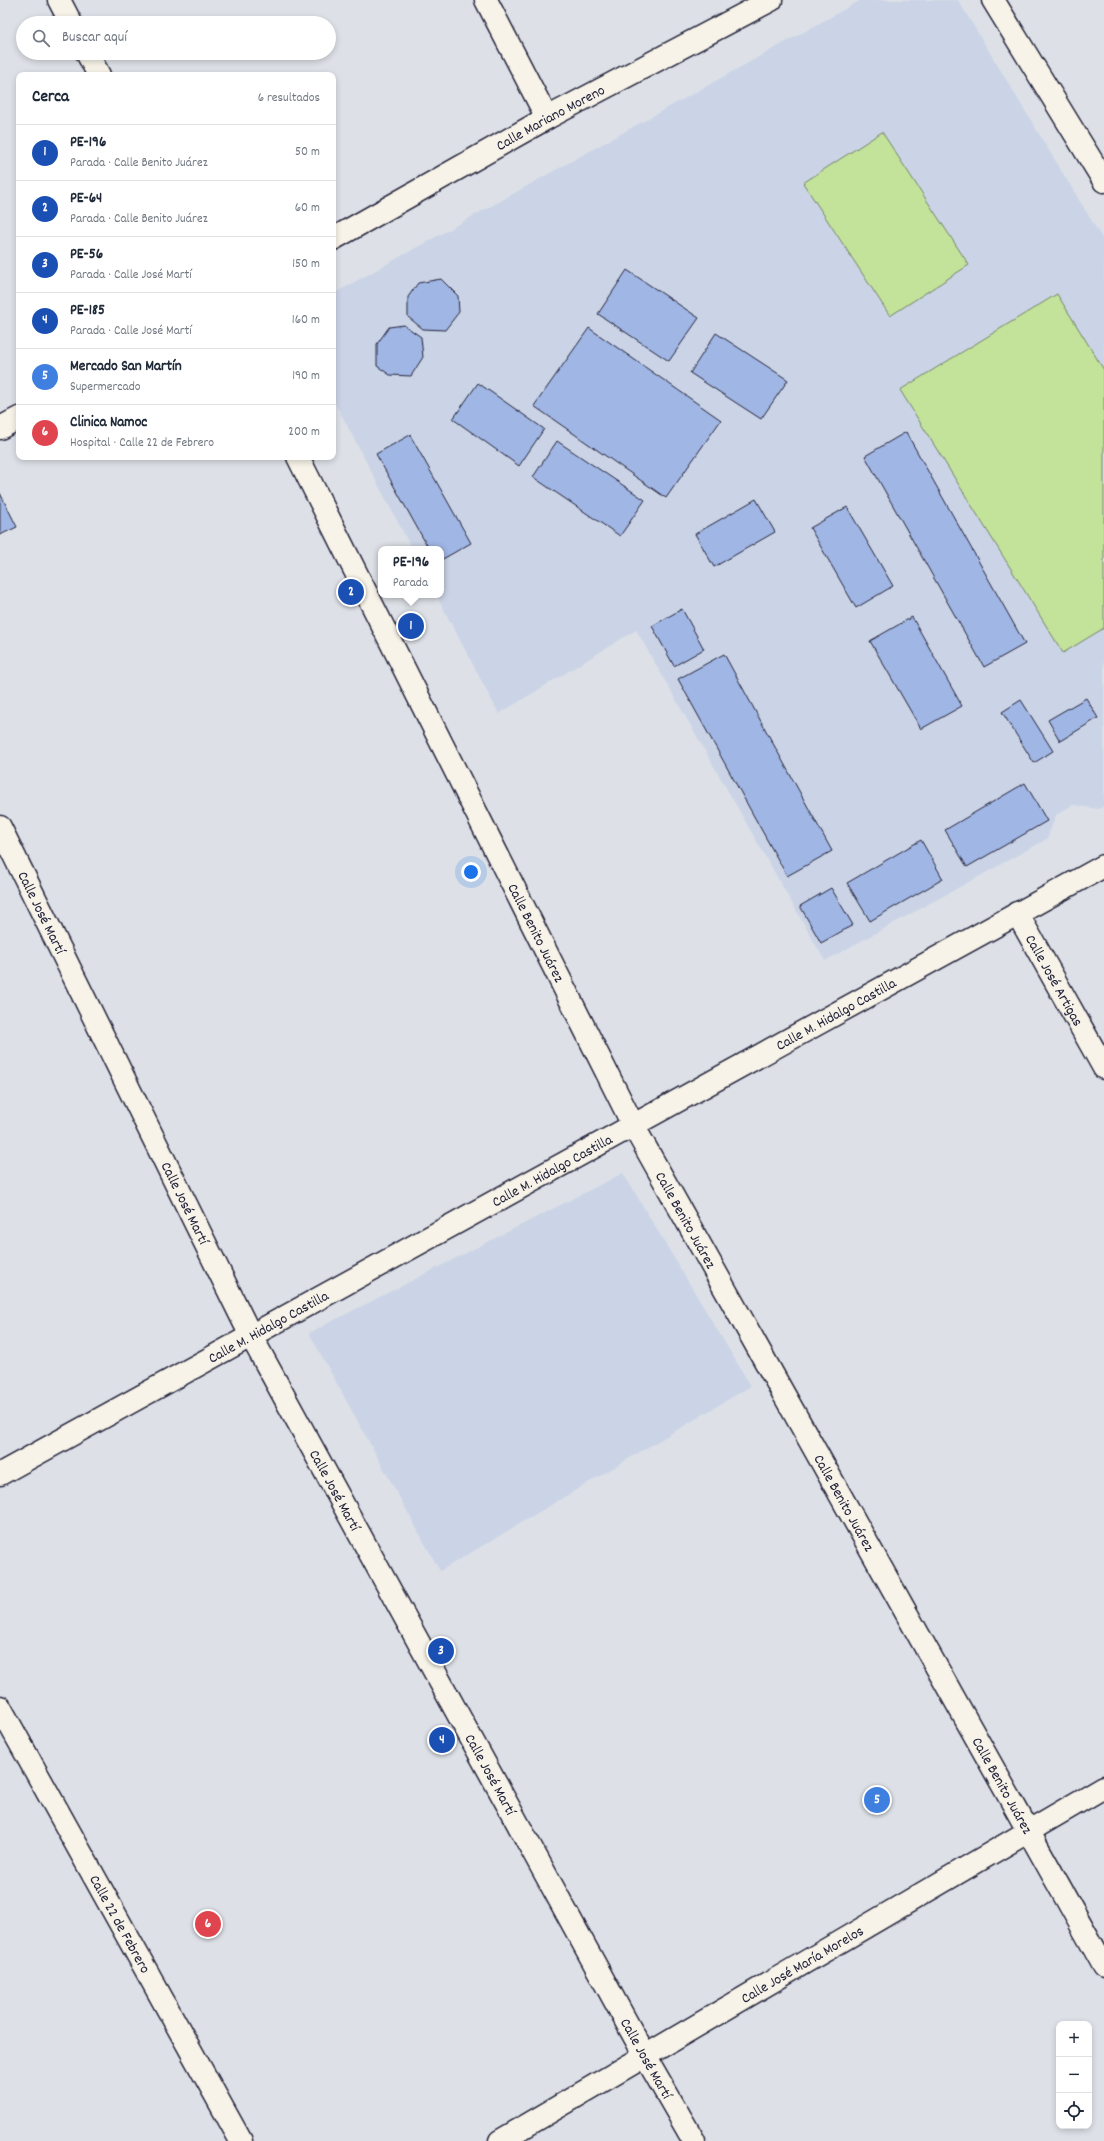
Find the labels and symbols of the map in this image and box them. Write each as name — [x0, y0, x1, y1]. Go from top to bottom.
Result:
street label: Calle Mariano Moreno — [493, 80, 610, 158]
pin: 2 — [338, 577, 364, 607]
pin: 1 — [398, 611, 424, 641]
your location — [461, 862, 481, 882]
street label: Calle José Martí — [10, 868, 70, 959]
street label: Calle Benito Juárez — [501, 880, 569, 987]
street label: Calle José Artigas — [1018, 931, 1088, 1031]
street label: Calle M. Hidalgo Castilla — [772, 973, 902, 1058]
street label: Calle M. Hidalgo Castilla — [489, 1129, 618, 1214]
street label: Calle José Martí — [154, 1159, 214, 1250]
street label: Calle Benito Juárez — [648, 1168, 721, 1274]
street label: Calle M. Hidalgo Castilla — [205, 1286, 334, 1370]
street label: Calle José Martí — [302, 1446, 365, 1537]
street label: Calle Benito Juárez — [807, 1451, 879, 1556]
pin: 3 — [428, 1636, 454, 1666]
pin: 4 — [429, 1725, 455, 1755]
street label: Calle José Martí — [458, 1730, 521, 1821]
street label: Calle Benito Juárez — [965, 1734, 1037, 1839]
pin: 5 — [864, 1785, 890, 1815]
street label: Calle 22 de Febrero — [82, 1872, 155, 1978]
pin: 6 — [195, 1909, 221, 1939]
street label: Calle José María Morelos — [737, 1921, 868, 2010]
street label: Calle José Martí — [613, 2015, 677, 2105]

